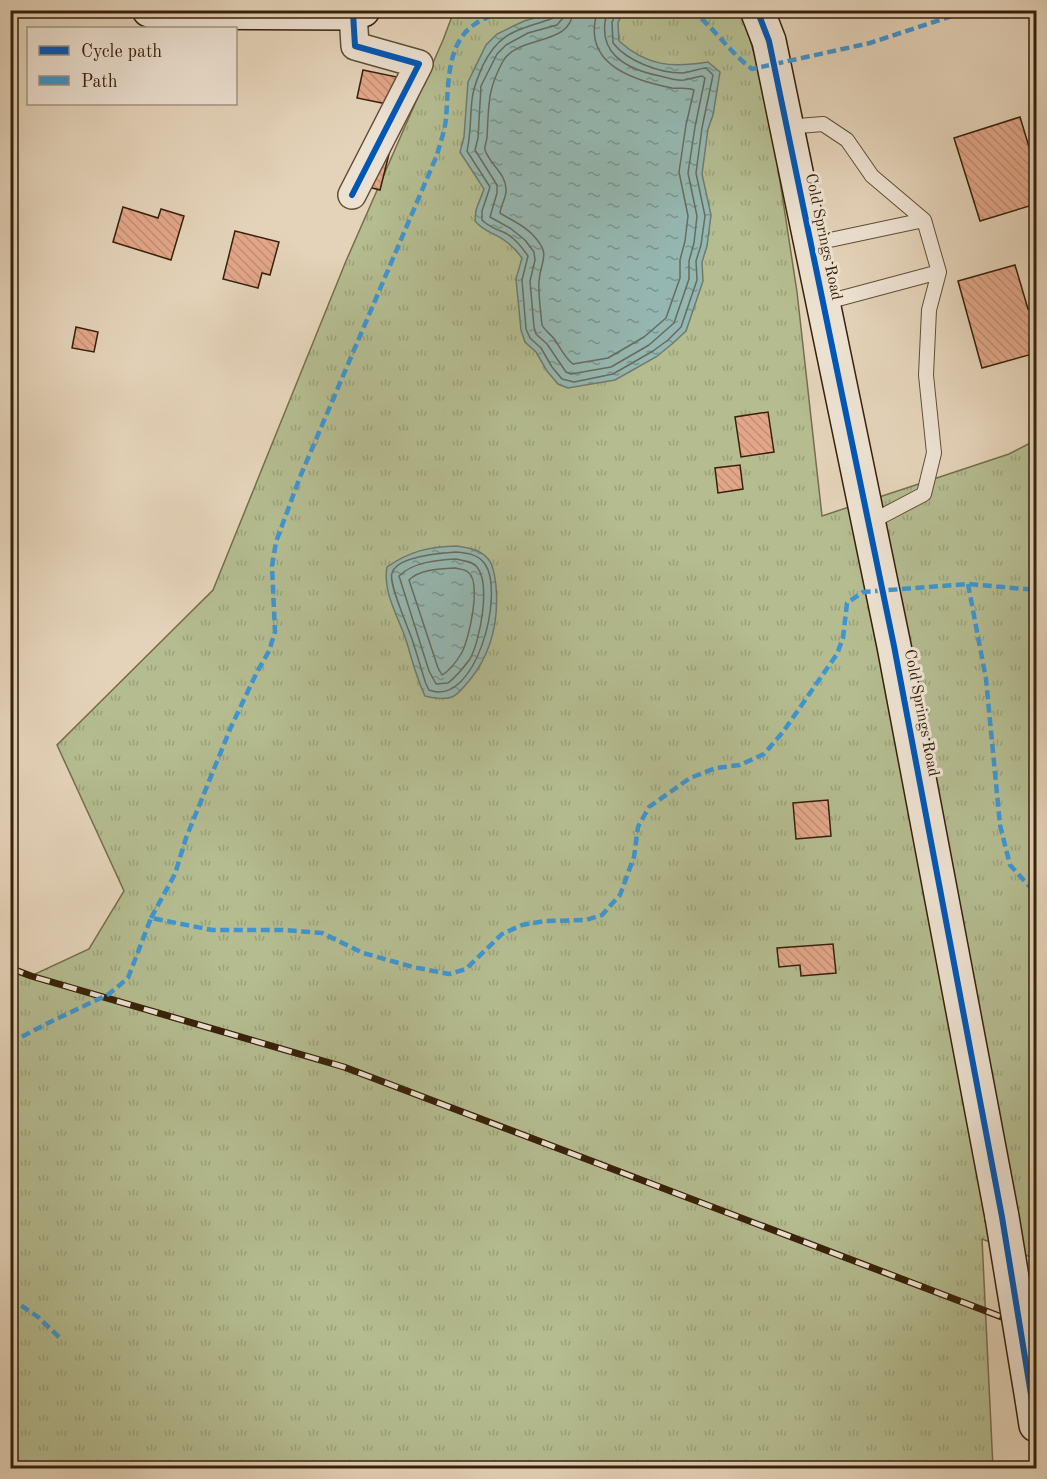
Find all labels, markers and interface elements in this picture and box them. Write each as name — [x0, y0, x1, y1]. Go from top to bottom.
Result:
legend — [27, 27, 237, 105]
text: Cycle path — [81, 43, 162, 61]
text: Path — [81, 73, 118, 91]
street label: Cold Springs Road — [802, 172, 844, 302]
street label: Cold Springs Road — [901, 648, 941, 778]

